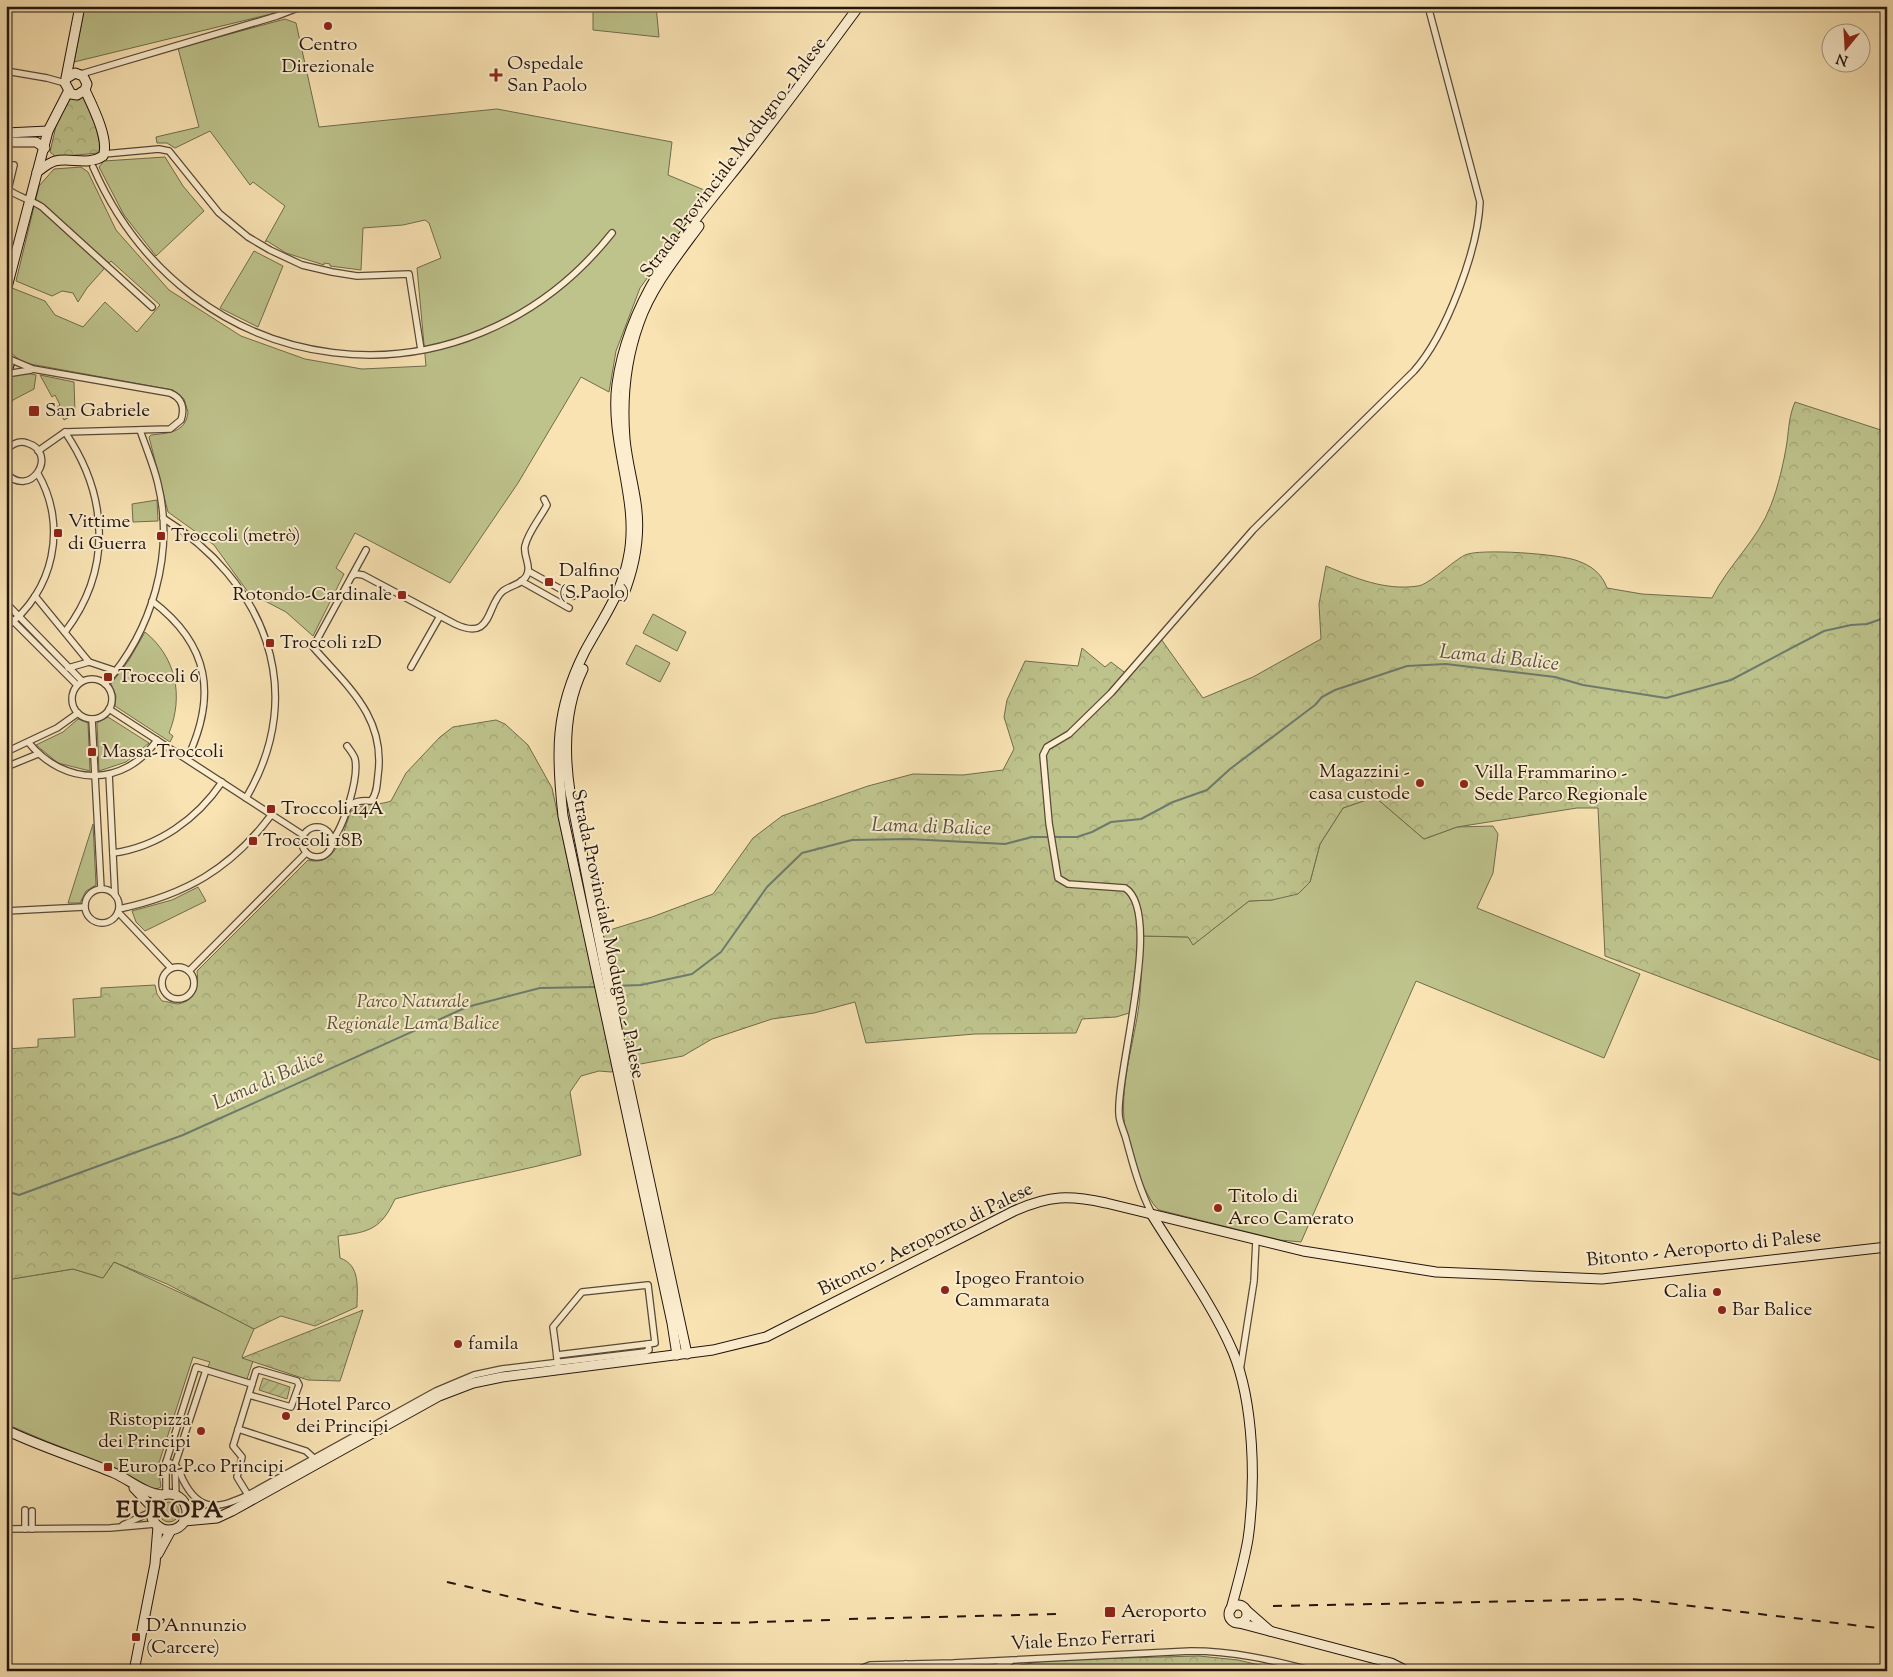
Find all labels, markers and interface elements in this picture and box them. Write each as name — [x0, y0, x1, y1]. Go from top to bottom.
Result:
marker: Centro Direzionale — [322, 20, 334, 32]
north arrow — [1820, 22, 1870, 72]
place label: Centro Direzionale — [281, 32, 375, 81]
street label: Strada Provinciale Modugno - Palese — [634, 32, 834, 284]
text: N — [1834, 47, 1851, 70]
place label: Ospedale San Paolo — [507, 51, 587, 100]
marker: Ospedale San Paolo — [489, 68, 503, 82]
place label: San Gabriele — [45, 398, 150, 425]
marker: San Gabriele — [27, 404, 41, 418]
place label: Vittime di Guerra — [68, 509, 147, 558]
place label: Troccoli (metrò) — [171, 523, 300, 550]
marker: Vittime di Guerra — [52, 527, 64, 539]
marker: Troccoli (metrò) — [155, 530, 167, 542]
place label: Dalfino (S.Paolo) — [559, 558, 629, 607]
marker: Dalfino (S.Paolo) — [543, 576, 555, 588]
place label: Rotondo-Cardinale — [233, 582, 392, 609]
marker: Rotondo-Cardinale — [396, 589, 408, 601]
place label: Troccoli 12D — [280, 630, 382, 657]
marker: Troccoli 12D — [264, 637, 276, 649]
water label: Lama di Balice — [1438, 638, 1560, 680]
place label: Troccoli 6 — [118, 664, 199, 691]
marker: Troccoli 6 — [102, 671, 114, 683]
place label: Massa-Troccoli — [102, 739, 224, 766]
marker: Massa-Troccoli — [86, 746, 98, 758]
place label: Magazzini - casa custode — [1309, 759, 1410, 808]
place label: Villa Frammarino - Sede Parco Regionale — [1474, 760, 1648, 809]
marker: Magazzini - casa custode — [1414, 777, 1426, 789]
marker: Villa Frammarino - Sede Parco Regionale — [1458, 778, 1470, 790]
street label: Strada Provinciale Modugno - Palese — [563, 787, 651, 1081]
place label: Troccoli 14A — [281, 796, 384, 823]
marker: Troccoli 14A — [265, 803, 277, 815]
water label: Lama di Balice — [871, 811, 991, 845]
place label: Troccoli 18B — [263, 828, 362, 855]
marker: Troccoli 18B — [247, 835, 259, 847]
park label: Parco Naturale Regionale Lama Balice — [327, 989, 500, 1038]
water label: Lama di Balice — [208, 1043, 330, 1119]
street label: Bitonto - Aeroporto di Palese — [814, 1176, 1038, 1304]
place label: Titolo di Arco Camerato — [1228, 1184, 1354, 1233]
marker: Titolo di Arco Camerato — [1212, 1202, 1224, 1214]
street label: Bitonto - Aeroporto di Palese — [1585, 1223, 1823, 1275]
place label: Ipogeo Frantoio Cammarata — [955, 1266, 1084, 1315]
place label: Calia — [1664, 1279, 1707, 1306]
marker: Ipogeo Frantoio Cammarata — [939, 1284, 951, 1296]
marker: Calia — [1711, 1286, 1723, 1298]
place label: Bar Balice — [1732, 1297, 1813, 1324]
marker: Bar Balice — [1716, 1304, 1728, 1316]
place label: famila — [468, 1331, 519, 1358]
marker: famila — [452, 1338, 464, 1350]
place label: Hotel Parco dei Principi — [296, 1392, 391, 1441]
place label: Ristopizza dei Principi — [98, 1407, 191, 1456]
marker: Hotel Parco dei Principi — [280, 1410, 292, 1422]
marker: Ristopizza dei Principi — [195, 1425, 207, 1437]
place label: Europa-P.co Principi — [118, 1454, 284, 1481]
marker: Europa-P.co Principi — [102, 1461, 114, 1473]
district label: EUROPA — [116, 1494, 224, 1528]
place label: Aeroporto — [1121, 1599, 1207, 1626]
marker: Aeroporto — [1103, 1605, 1117, 1619]
place label: D'Annunzio (Carcere) — [146, 1613, 247, 1662]
street label: Viale Enzo Ferrari — [1010, 1624, 1156, 1658]
marker: D'Annunzio (Carcere) — [130, 1631, 142, 1643]

